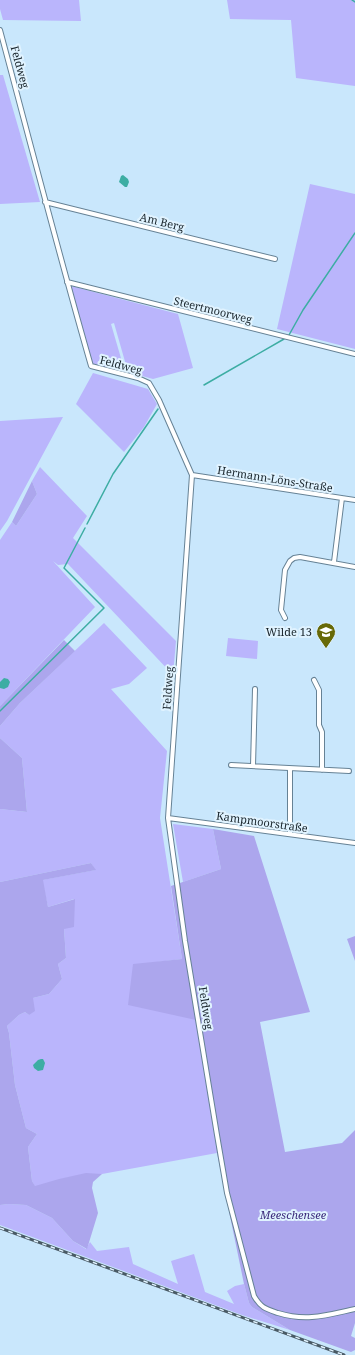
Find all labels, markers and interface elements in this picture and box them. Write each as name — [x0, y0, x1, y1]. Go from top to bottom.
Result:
street label: Feldweg — [8, 44, 33, 90]
street label: Am Berg — [138, 209, 186, 234]
street label: Steertmoorweg — [172, 293, 254, 327]
street label: Feldweg — [98, 352, 144, 377]
street label: Hermann-Löns-Straße — [216, 462, 334, 495]
school or university icon: Wilde 13 — [315, 621, 337, 649]
place label: Wilde 13 — [266, 624, 312, 639]
street label: Feldweg — [159, 666, 177, 710]
street label: Kampmoorstraße — [215, 808, 309, 835]
street label: Feldweg — [196, 985, 217, 1031]
park label: Meeschensee — [259, 1207, 327, 1222]

